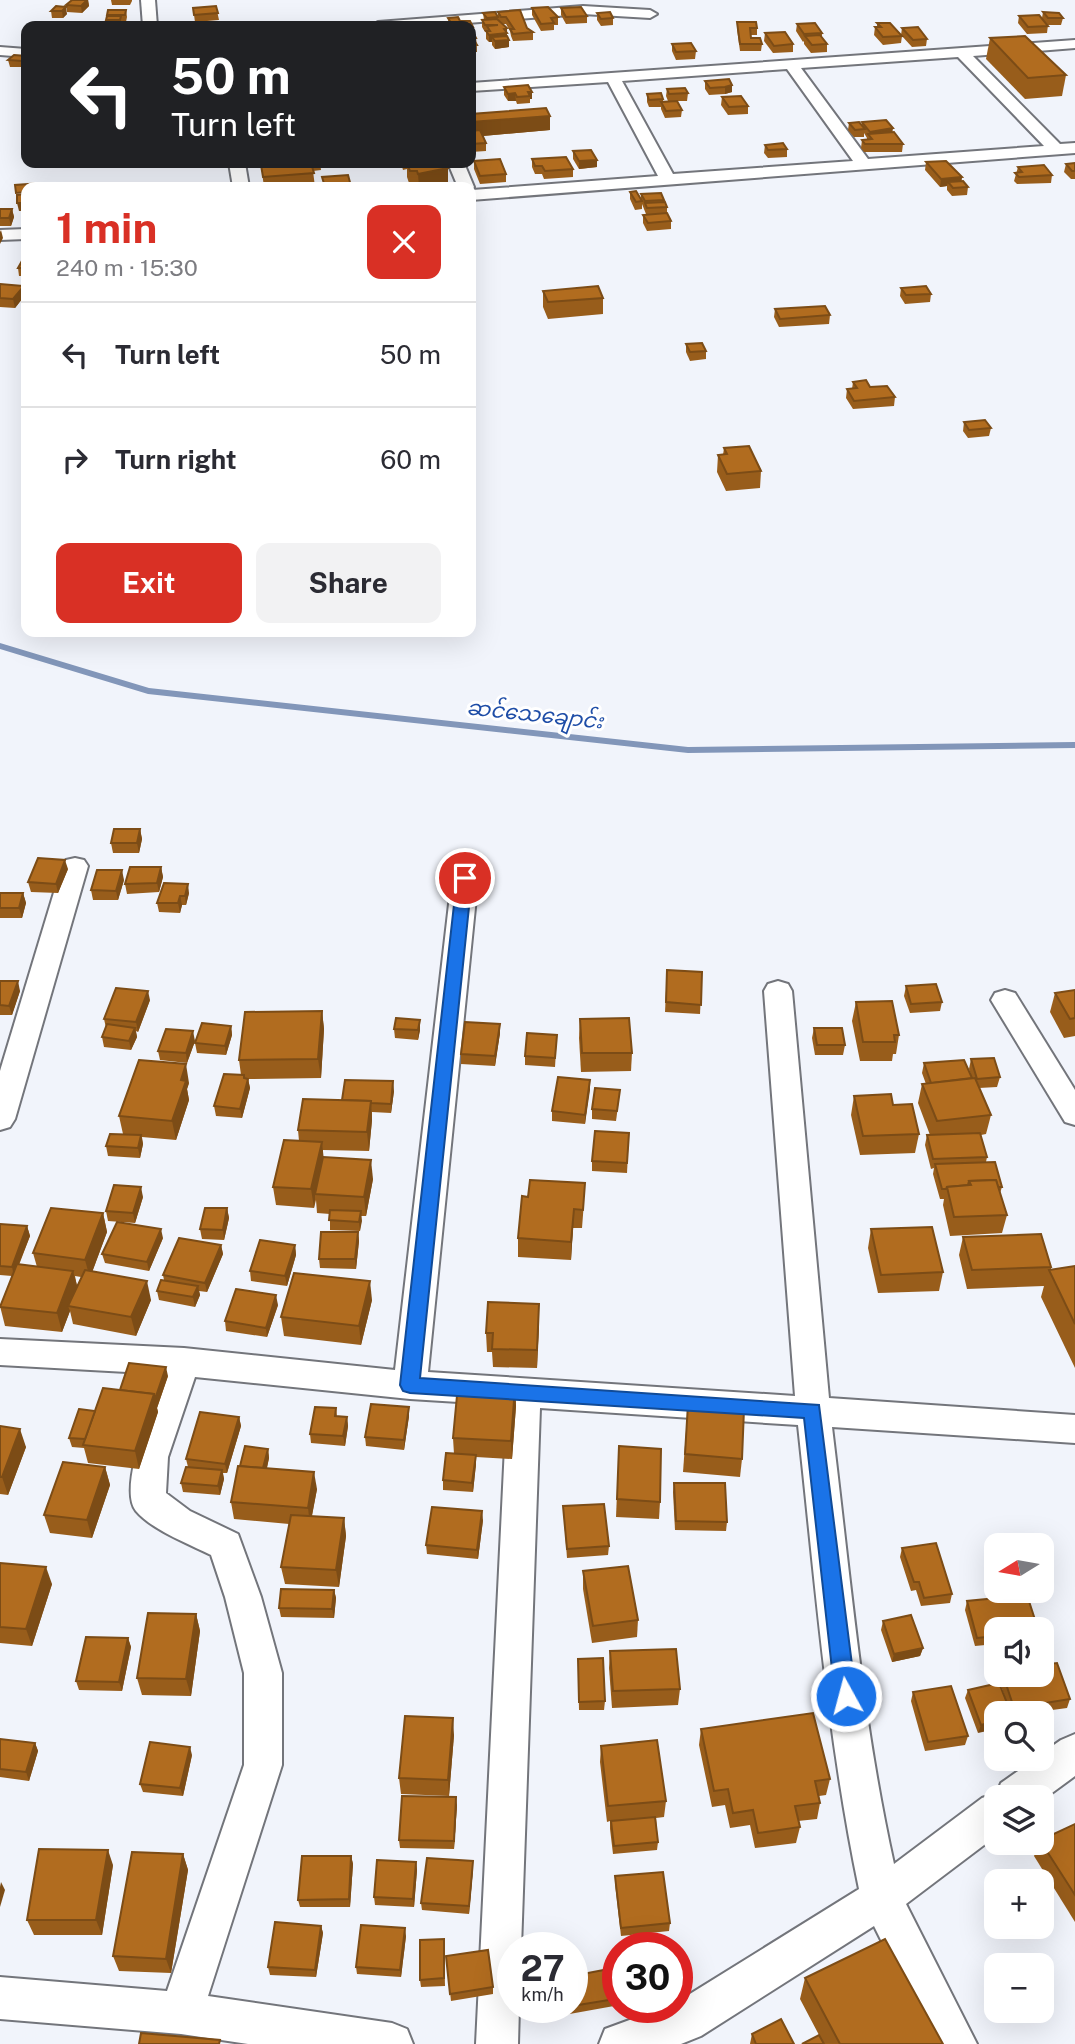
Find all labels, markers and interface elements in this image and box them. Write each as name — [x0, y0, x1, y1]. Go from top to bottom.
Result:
text: 50 m — [171, 47, 291, 105]
icon: left — [56, 49, 147, 140]
text: Turn left — [171, 106, 296, 143]
text: 1 min — [56, 203, 157, 252]
button: close — [367, 205, 441, 279]
text: 240 m · 15:30 — [56, 254, 198, 281]
icon: left — [56, 336, 94, 374]
text: Turn left — [115, 339, 220, 370]
text: 50 m — [380, 339, 441, 370]
icon: right — [56, 441, 94, 479]
text: Turn right — [115, 444, 237, 475]
text: 60 m — [380, 444, 441, 475]
button: Exit — [56, 543, 242, 623]
button: Share — [256, 543, 441, 623]
water label: ဆင်သေချောင်း — [465, 692, 606, 739]
pin — [435, 848, 495, 908]
icon: arrive — [446, 859, 484, 897]
north arrow — [984, 1533, 1054, 1603]
map controls — [984, 1533, 1054, 2023]
button: sound — [984, 1617, 1054, 1687]
position arrow — [809, 1659, 883, 1733]
button: search — [984, 1701, 1054, 1771]
button: layers — [984, 1785, 1054, 1855]
button: + — [984, 1869, 1054, 1939]
speed limit sign: 30 — [602, 1932, 693, 2023]
text: 27 — [520, 1948, 565, 1989]
button: − — [984, 1953, 1054, 2023]
text: km/h — [521, 1984, 564, 2005]

